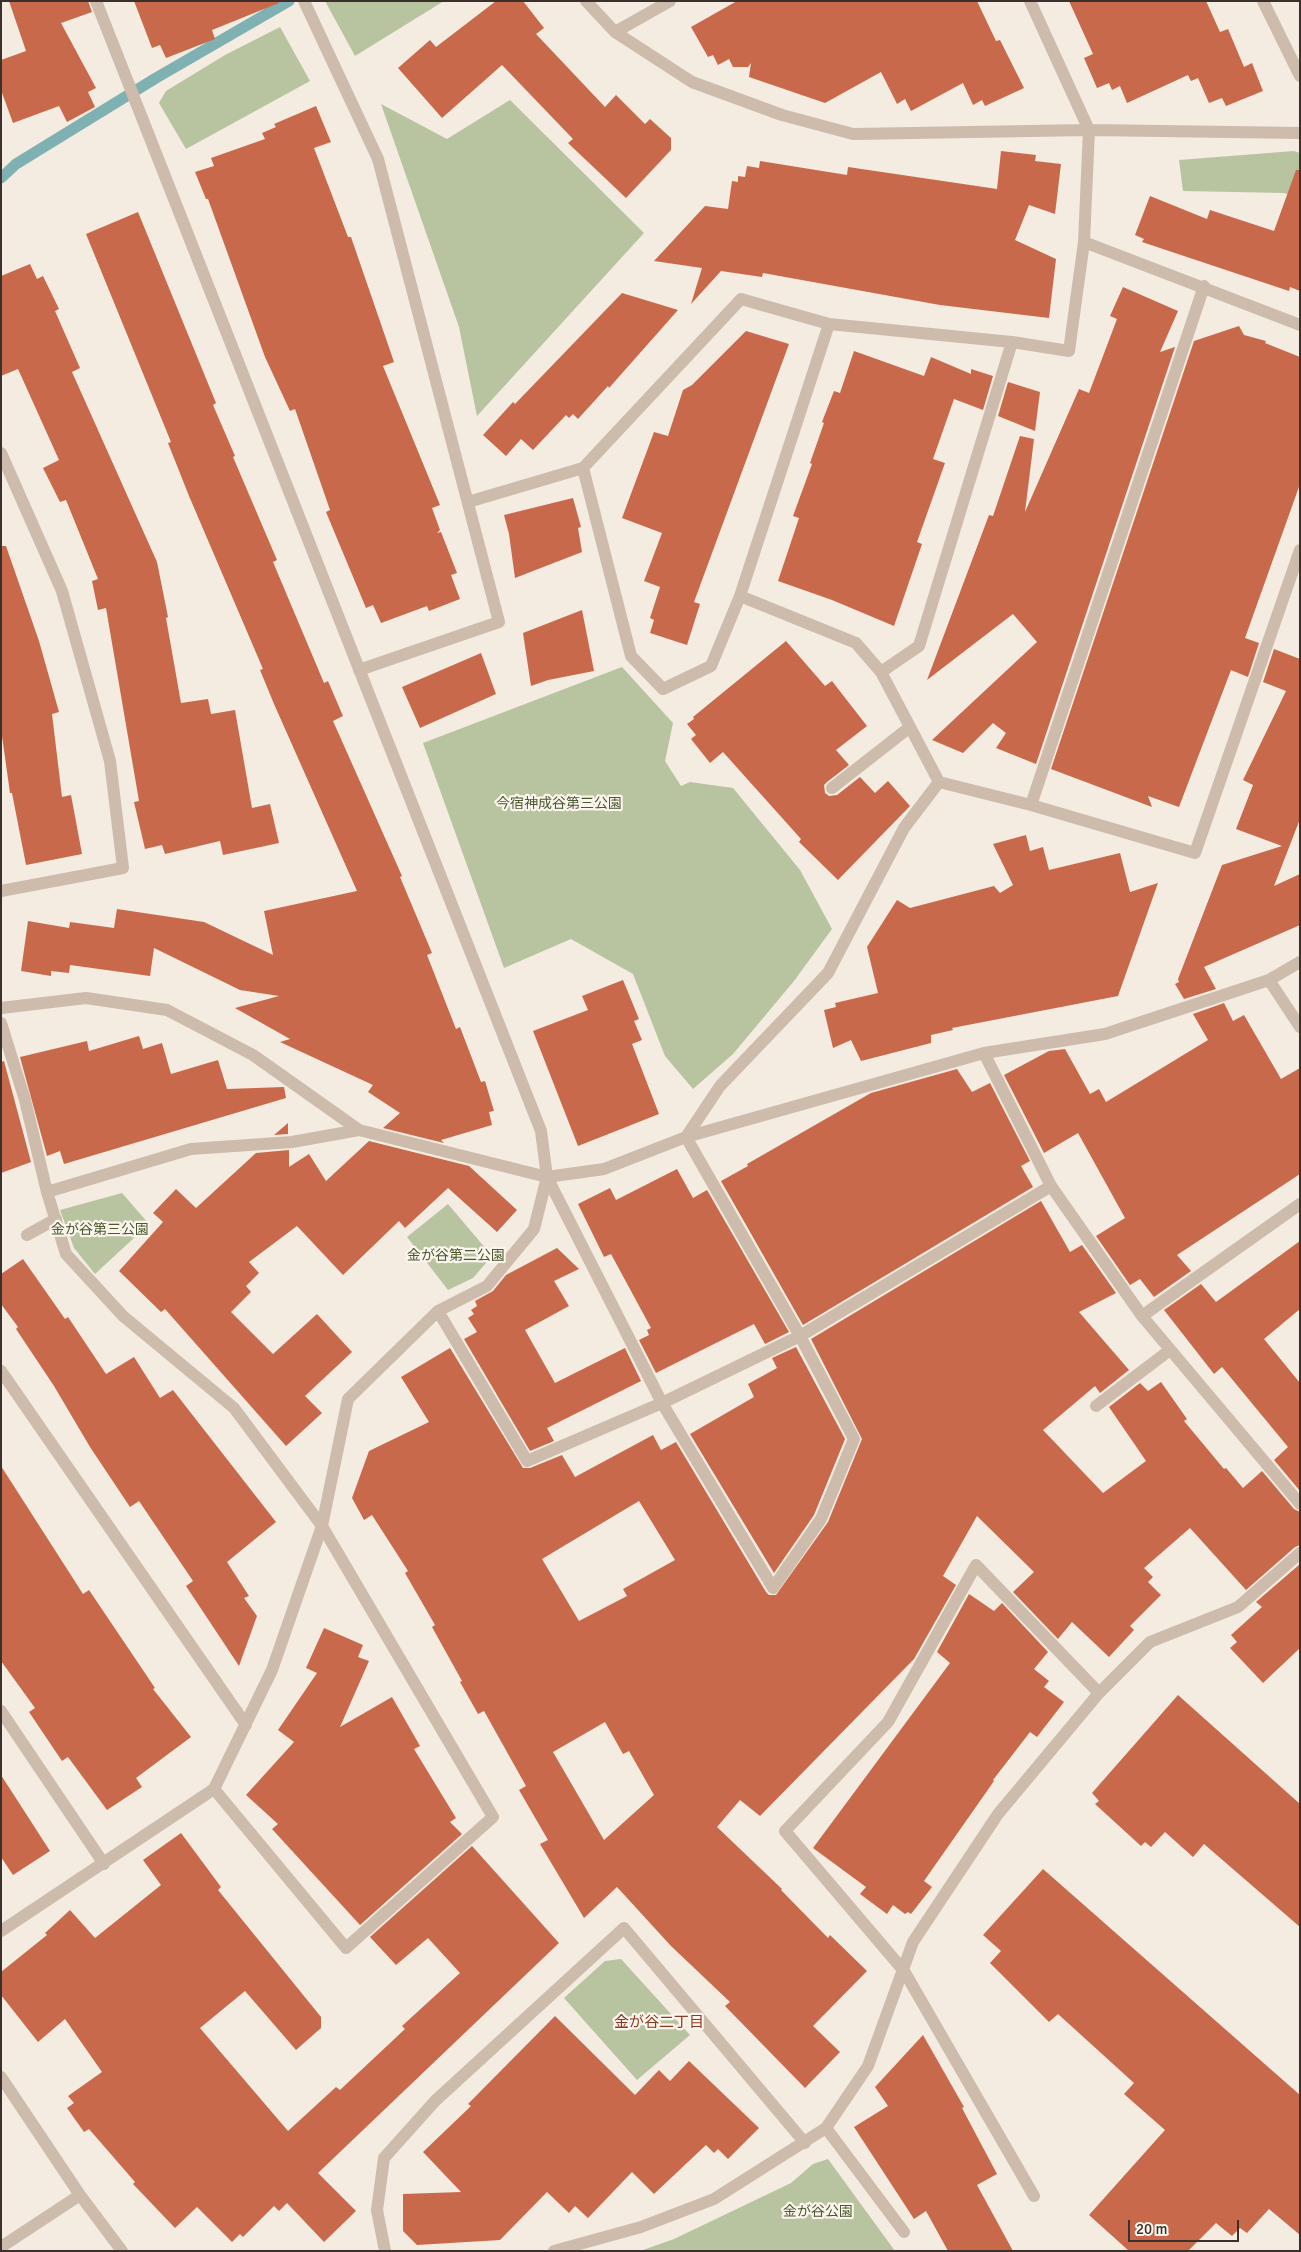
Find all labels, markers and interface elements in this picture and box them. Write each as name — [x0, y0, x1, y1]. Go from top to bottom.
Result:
park label: 今宿神成谷第三公園 — [496, 796, 622, 812]
park label: 金が谷第三公園 — [51, 1222, 149, 1238]
park label: 金が谷第二公園 — [407, 1248, 505, 1264]
district label: 金が谷二丁目 — [614, 2014, 704, 2032]
park label: 金が谷公園 — [783, 2204, 853, 2220]
scale bar — [1131, 2210, 1242, 2242]
text: 20 m — [1136, 2220, 1167, 2238]

